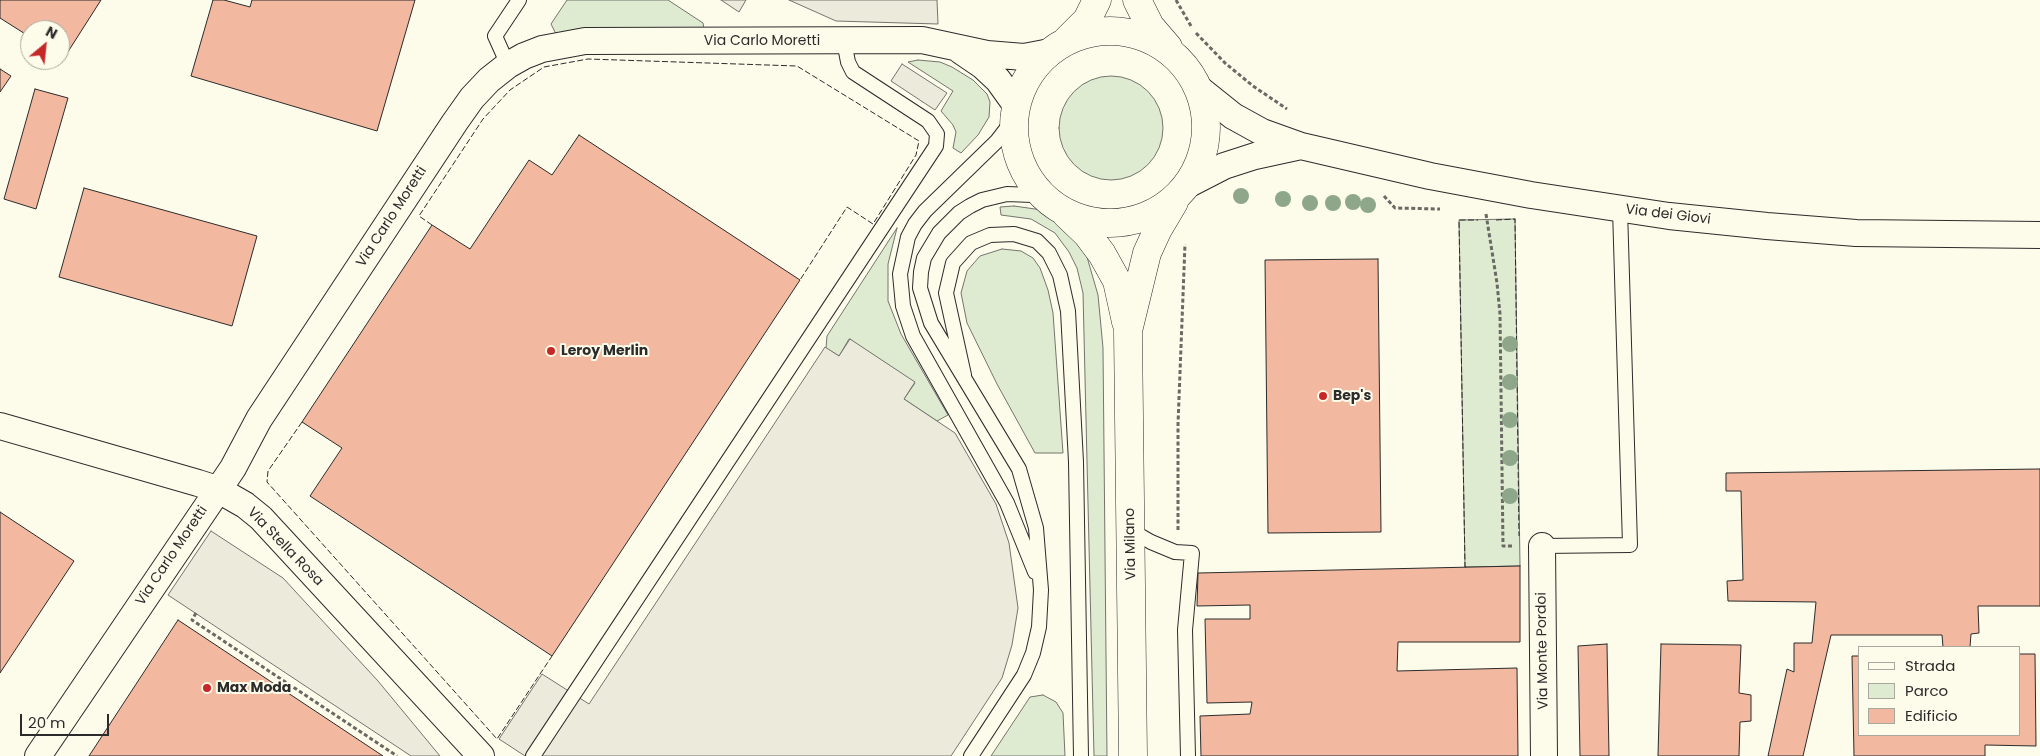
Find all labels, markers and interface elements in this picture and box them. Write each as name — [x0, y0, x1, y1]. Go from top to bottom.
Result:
north arrow — [20, 20, 70, 70]
text: N — [42, 21, 61, 44]
street label: Via Carlo Moretti — [704, 33, 820, 49]
street label: Via Carlo Moretti — [353, 164, 431, 270]
street label: Via dei Giovi — [1624, 201, 1712, 229]
place label: Leroy Merlin — [561, 343, 648, 359]
marker: Leroy Merlin — [545, 345, 557, 357]
place label: Bep's — [1333, 388, 1371, 404]
marker: Bep's — [1317, 390, 1329, 402]
street label: Via Carlo Moretti — [133, 503, 211, 609]
street label: Via Stella Rosa — [243, 504, 327, 590]
street label: Via Milano — [1122, 508, 1140, 580]
street label: Via Monte Pordoi — [1534, 592, 1552, 710]
legend — [1858, 646, 2020, 736]
text: Strada — [1905, 655, 1955, 676]
place label: Max Moda — [217, 680, 291, 696]
text: Parco — [1905, 680, 1948, 701]
marker: Max Moda — [201, 682, 213, 694]
scale bar — [22, 704, 111, 736]
text: Edificio — [1905, 705, 1958, 726]
text: 20 m — [28, 712, 66, 733]

